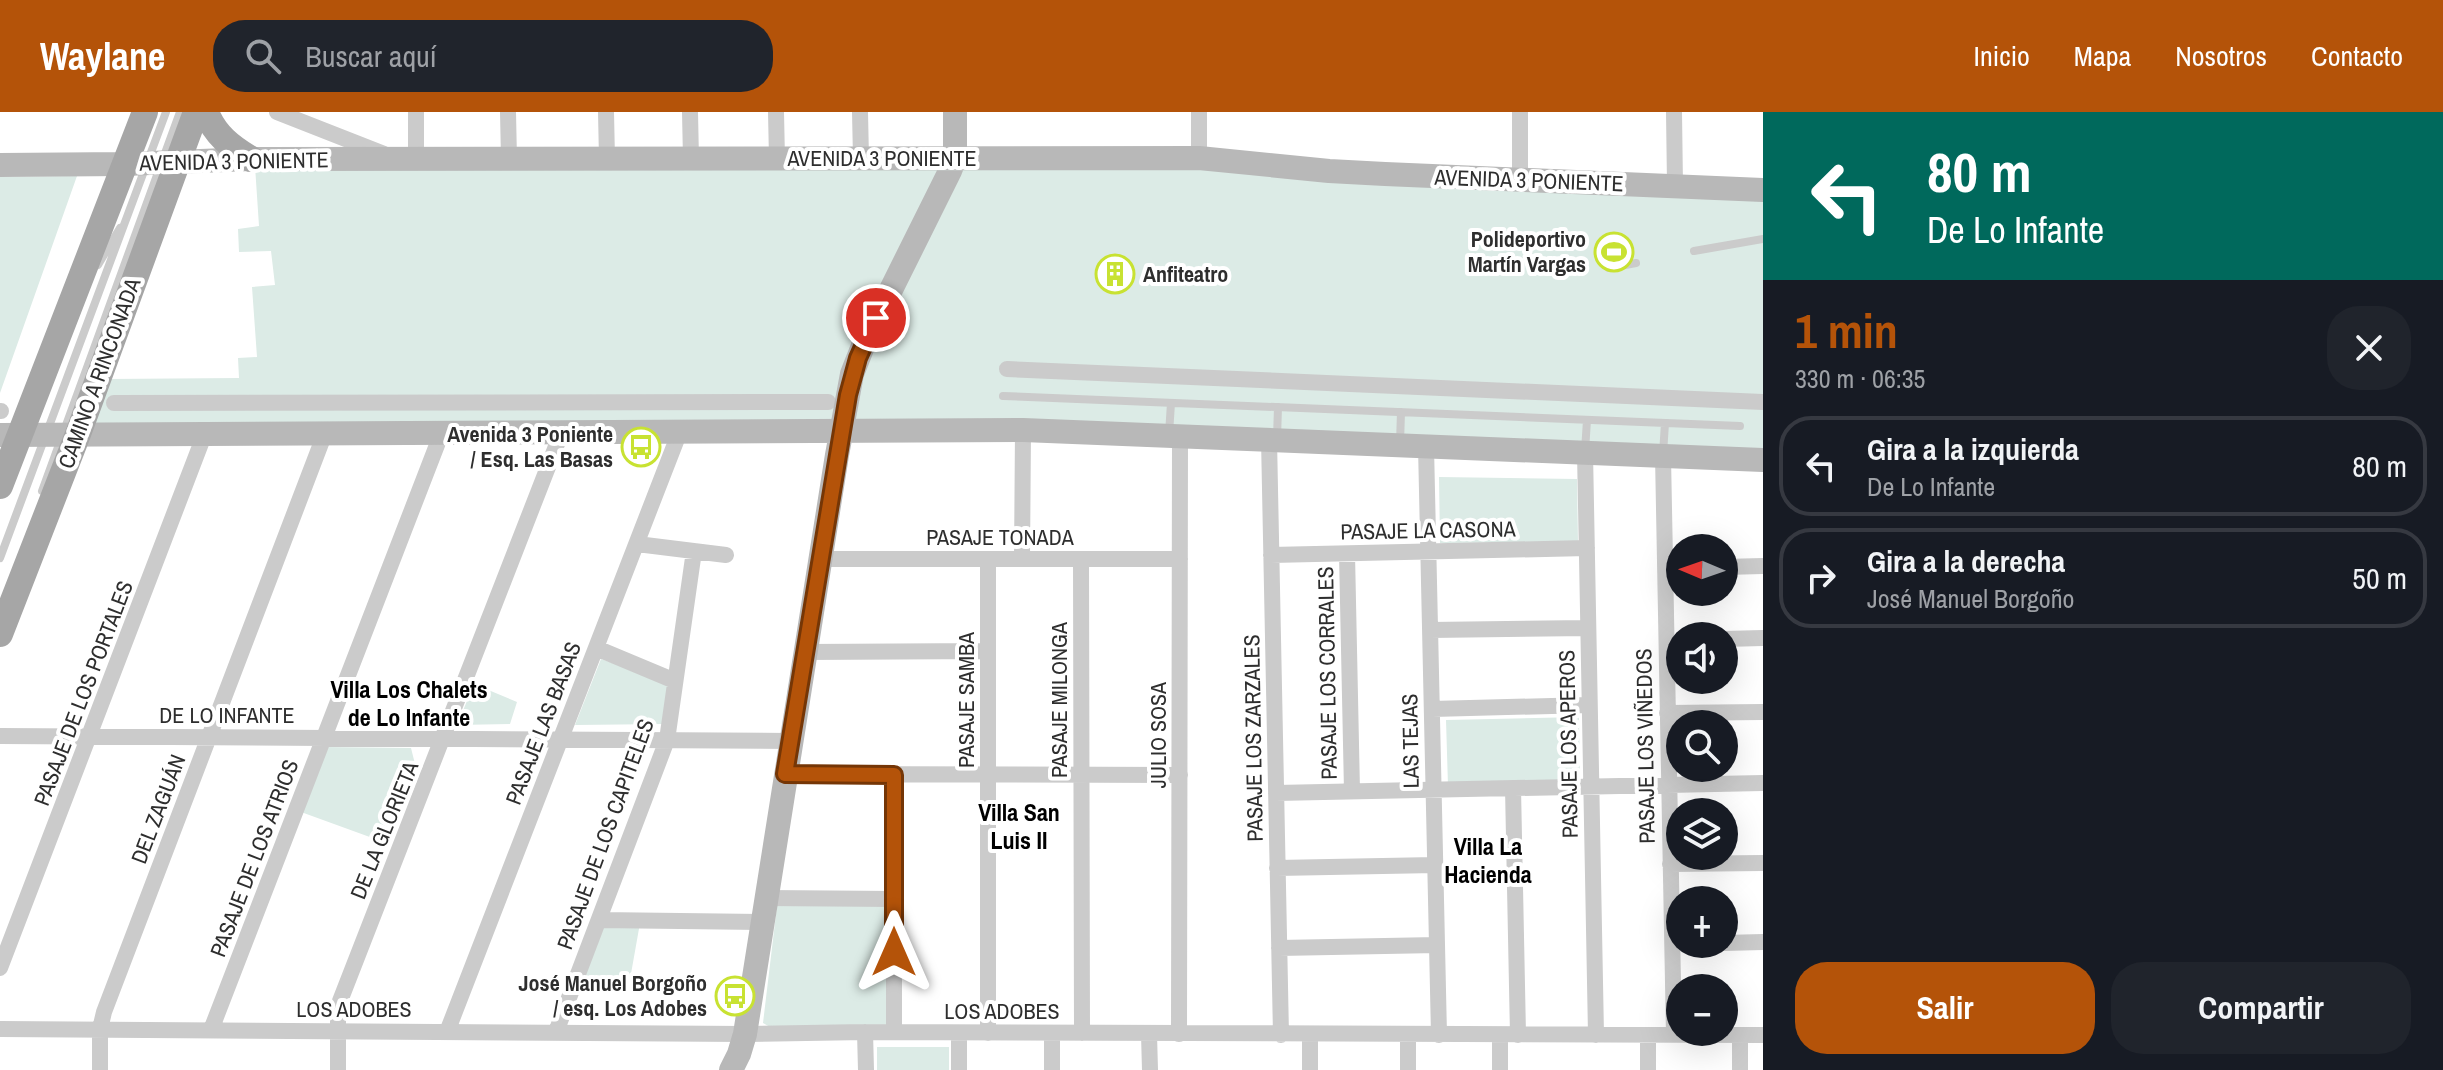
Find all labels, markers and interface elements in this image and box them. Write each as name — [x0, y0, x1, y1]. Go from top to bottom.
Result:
search box — [213, 20, 773, 92]
text: Waylane — [40, 31, 165, 82]
icon: search — [241, 34, 285, 78]
text: Buscar aquí — [305, 36, 437, 76]
text: Inicio — [1974, 37, 2030, 75]
text: Mapa — [2074, 37, 2131, 75]
text: Nosotros — [2175, 37, 2267, 75]
text: Contacto — [2311, 37, 2403, 75]
text: 80 m — [1927, 134, 2032, 209]
street label: AVENIDA 3 PONIENTE — [786, 143, 977, 173]
street label: AVENIDA 3 PONIENTE — [138, 144, 329, 178]
icon: left — [1795, 144, 1899, 248]
street label: AVENIDA 3 PONIENTE — [1433, 162, 1624, 198]
text: De Lo Infante — [1927, 206, 2104, 254]
place label: Polideportivo Martín Vargas — [1468, 224, 1586, 279]
sports icon: Polideportivo Martín Vargas — [1593, 231, 1635, 273]
building icon: Anfiteatro — [1094, 253, 1136, 295]
place label: Anfiteatro — [1143, 259, 1228, 289]
street label: CAMINO A RINCONADA — [51, 273, 148, 472]
pin — [842, 284, 910, 352]
icon: arrive — [854, 296, 898, 340]
text: 1 min — [1795, 298, 1898, 363]
button: close — [2327, 306, 2411, 390]
text: 330 m · 06:35 — [1795, 361, 1925, 396]
place label: Avenida 3 Poniente / Esq. Las Basas — [447, 419, 613, 474]
bus stop icon: Avenida 3 Poniente / Esq. Las Basas — [620, 426, 662, 468]
text: Gira a la izquierda — [1867, 429, 2079, 469]
icon: left — [1799, 444, 1843, 488]
text: 80 m — [2352, 446, 2407, 486]
text: De Lo Infante — [1867, 469, 1995, 504]
street label: PASAJE LA CASONA — [1340, 513, 1517, 547]
street label: PASAJE TONADA — [926, 522, 1075, 552]
north arrow — [1666, 534, 1738, 606]
map controls — [1666, 534, 1738, 1046]
text: Gira a la derecha — [1867, 541, 2065, 581]
icon: right — [1799, 556, 1843, 600]
text: 50 m — [2352, 558, 2407, 598]
street label: PASAJE LOS CORRALES — [1310, 566, 1344, 780]
street label: PASAJE DE LOS PORTALES — [26, 576, 140, 810]
text: José Manuel Borgoño — [1867, 581, 2074, 616]
street label: PASAJE MILONGA — [1044, 621, 1074, 778]
button: sound — [1666, 622, 1738, 694]
street label: PASAJE SAMBA — [951, 631, 981, 768]
street label: PASAJE LOS ZARZALES — [1236, 634, 1270, 842]
street label: PASAJE LAS BASAS — [498, 637, 588, 809]
street label: PASAJE LOS VIÑEDOS — [1628, 648, 1662, 844]
street label: PASAJE LOS APEROS — [1551, 650, 1585, 838]
district label: Villa Los Chalets de Lo Infante — [330, 673, 488, 733]
street label: JULIO SOSA — [1143, 681, 1173, 788]
street label: LAS TEJAS — [1394, 693, 1426, 789]
street label: DE LO INFANTE — [159, 700, 295, 730]
button: search — [1666, 710, 1738, 782]
street label: PASAJE DE LOS CAPITELES — [549, 715, 661, 953]
street label: DEL ZAGUÁN — [123, 750, 193, 868]
street label: PASAJE DE LOS ATRIOS — [203, 755, 305, 961]
street label: DE LA GLORIETA — [343, 756, 426, 903]
district label: Villa San Luis II — [978, 796, 1060, 856]
button: layers — [1666, 798, 1738, 870]
district label: Villa La Hacienda — [1444, 830, 1532, 890]
button: + — [1666, 886, 1738, 958]
position arrow — [852, 910, 936, 994]
button: Salir — [1795, 962, 2095, 1054]
button: Compartir — [2111, 962, 2411, 1054]
place label: José Manuel Borgoño / esq. Los Adobes — [519, 968, 707, 1023]
button: − — [1666, 974, 1738, 1046]
bus stop icon: José Manuel Borgoño / esq. Los Adobes — [714, 975, 756, 1017]
street label: LOS ADOBES — [296, 994, 412, 1024]
street label: LOS ADOBES — [944, 996, 1060, 1026]

